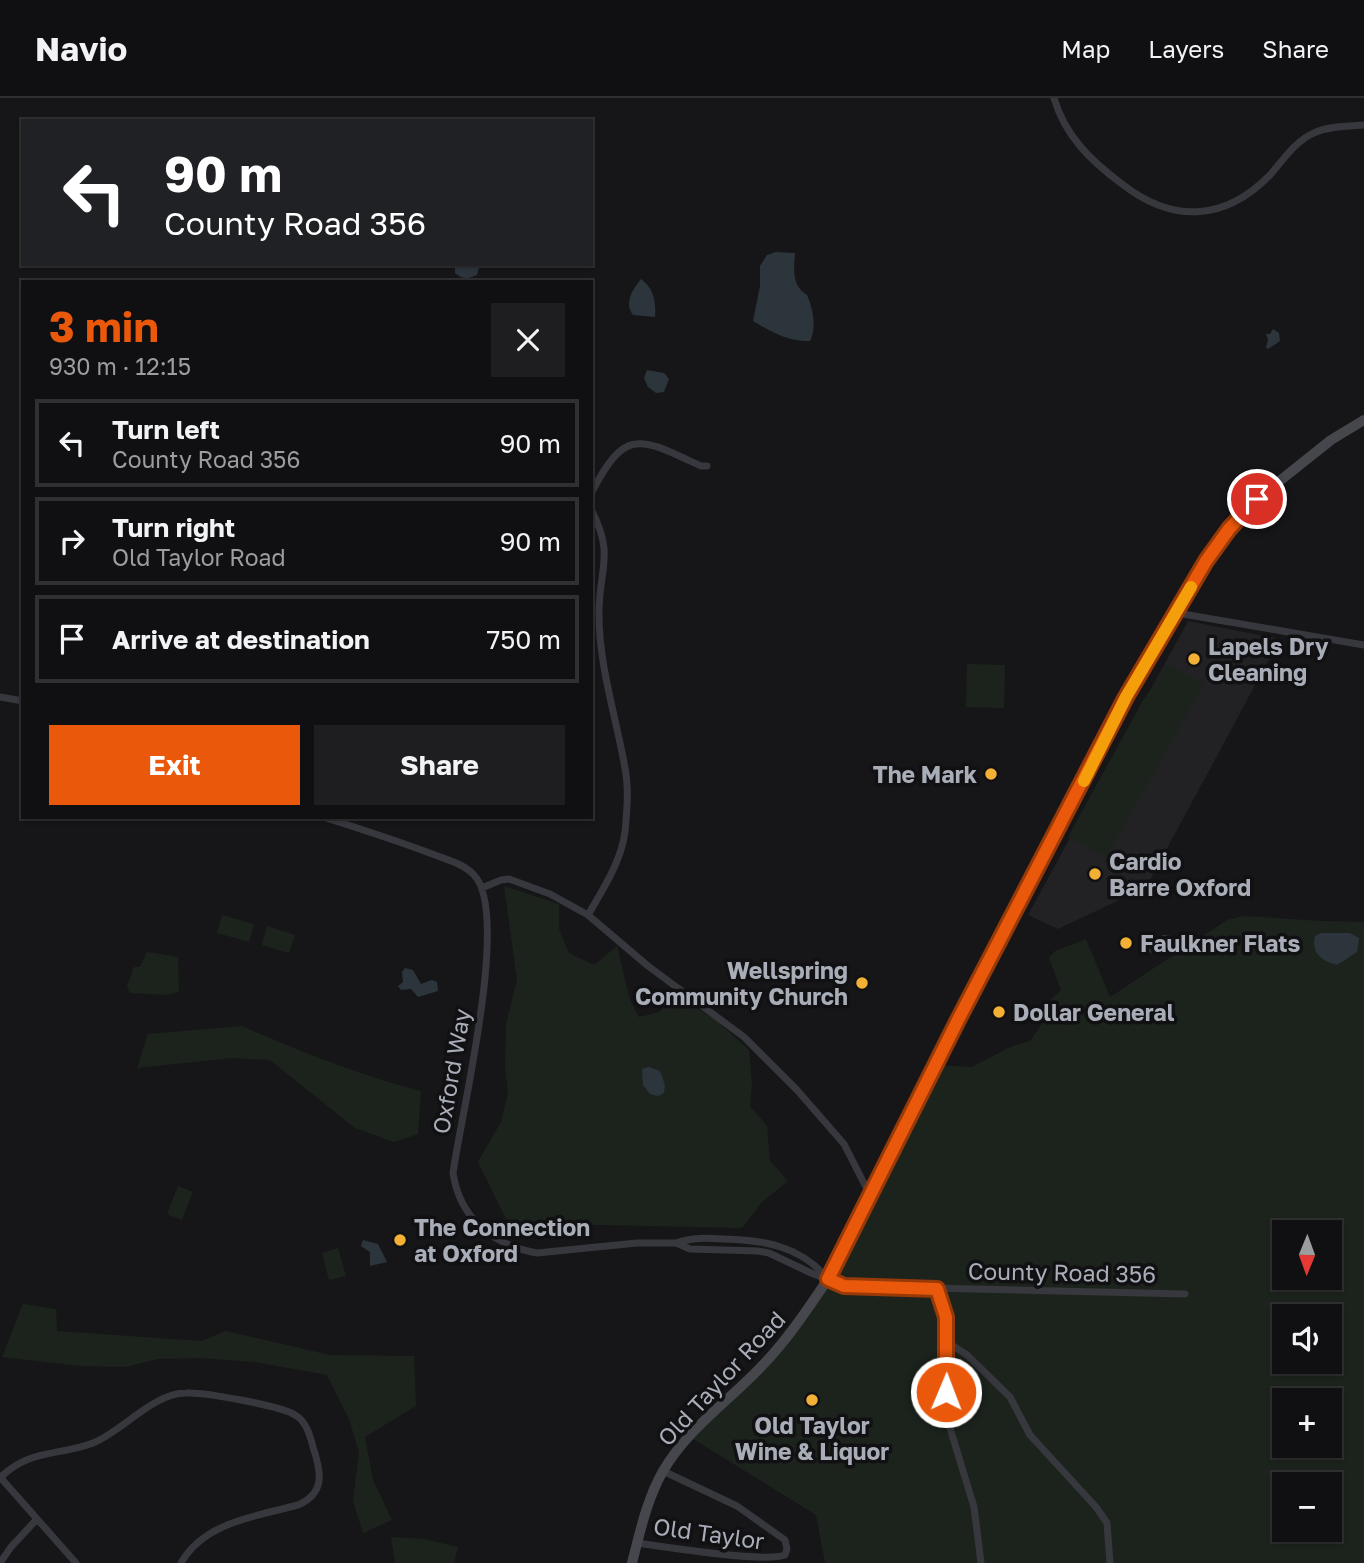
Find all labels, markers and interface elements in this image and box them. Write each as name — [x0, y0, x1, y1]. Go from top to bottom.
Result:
text: Navio — [35, 29, 127, 68]
text: Map — [1061, 34, 1110, 63]
text: Layers — [1148, 34, 1224, 63]
text: Share — [1262, 34, 1329, 63]
text: 90 m — [164, 144, 282, 203]
icon: left — [49, 147, 140, 238]
text: County Road 356 — [164, 204, 426, 242]
text: 3 min — [49, 301, 159, 351]
button: close — [491, 303, 565, 377]
text: 930 m · 12:15 — [49, 352, 191, 380]
text: Turn left — [112, 414, 220, 445]
icon: left — [53, 424, 91, 462]
text: 90 m — [500, 428, 561, 459]
text: County Road 356 — [112, 445, 300, 473]
pin — [1227, 469, 1287, 529]
icon: arrive — [1238, 480, 1276, 518]
text: Turn right — [112, 512, 235, 543]
icon: right — [53, 522, 91, 560]
text: 90 m — [500, 526, 561, 557]
text: Old Taylor Road — [112, 543, 286, 571]
icon: arrive — [53, 620, 91, 658]
text: Arrive at destination — [112, 624, 370, 655]
text: 750 m — [487, 624, 561, 655]
place label: Lapels Dry Cleaning — [1208, 632, 1329, 686]
marker: Lapels Dry Cleaning — [1186, 651, 1202, 667]
button: Exit — [49, 725, 300, 805]
button: Share — [314, 725, 565, 805]
place label: The Mark — [873, 760, 978, 788]
marker: The Mark — [983, 766, 999, 782]
place label: Cardio Barre Oxford — [1109, 847, 1251, 901]
marker: Cardio Barre Oxford — [1087, 866, 1103, 882]
place label: Faulkner Flats — [1140, 929, 1300, 957]
marker: Faulkner Flats — [1118, 935, 1134, 951]
place label: Wellspring Community Church — [635, 956, 848, 1010]
marker: Wellspring Community Church — [854, 975, 870, 991]
place label: Dollar General — [1013, 998, 1175, 1026]
marker: Dollar General — [991, 1004, 1007, 1020]
street label: Oxford Way — [426, 1006, 476, 1136]
place label: The Connection at Oxford — [414, 1213, 590, 1267]
north arrow — [1272, 1220, 1342, 1290]
map controls — [1272, 1220, 1342, 1542]
marker: The Connection at Oxford — [392, 1232, 408, 1248]
street label: County Road 356 — [968, 1256, 1156, 1288]
button: sound — [1272, 1304, 1342, 1374]
street label: Old Taylor Road — [652, 1305, 790, 1451]
position arrow — [909, 1355, 983, 1429]
button: + — [1272, 1388, 1342, 1458]
marker: Old Taylor Wine & Liquor — [804, 1392, 820, 1408]
place label: Old Taylor Wine & Liquor — [735, 1411, 889, 1465]
button: − — [1272, 1472, 1342, 1542]
street label: Old Taylor — [652, 1511, 766, 1555]

